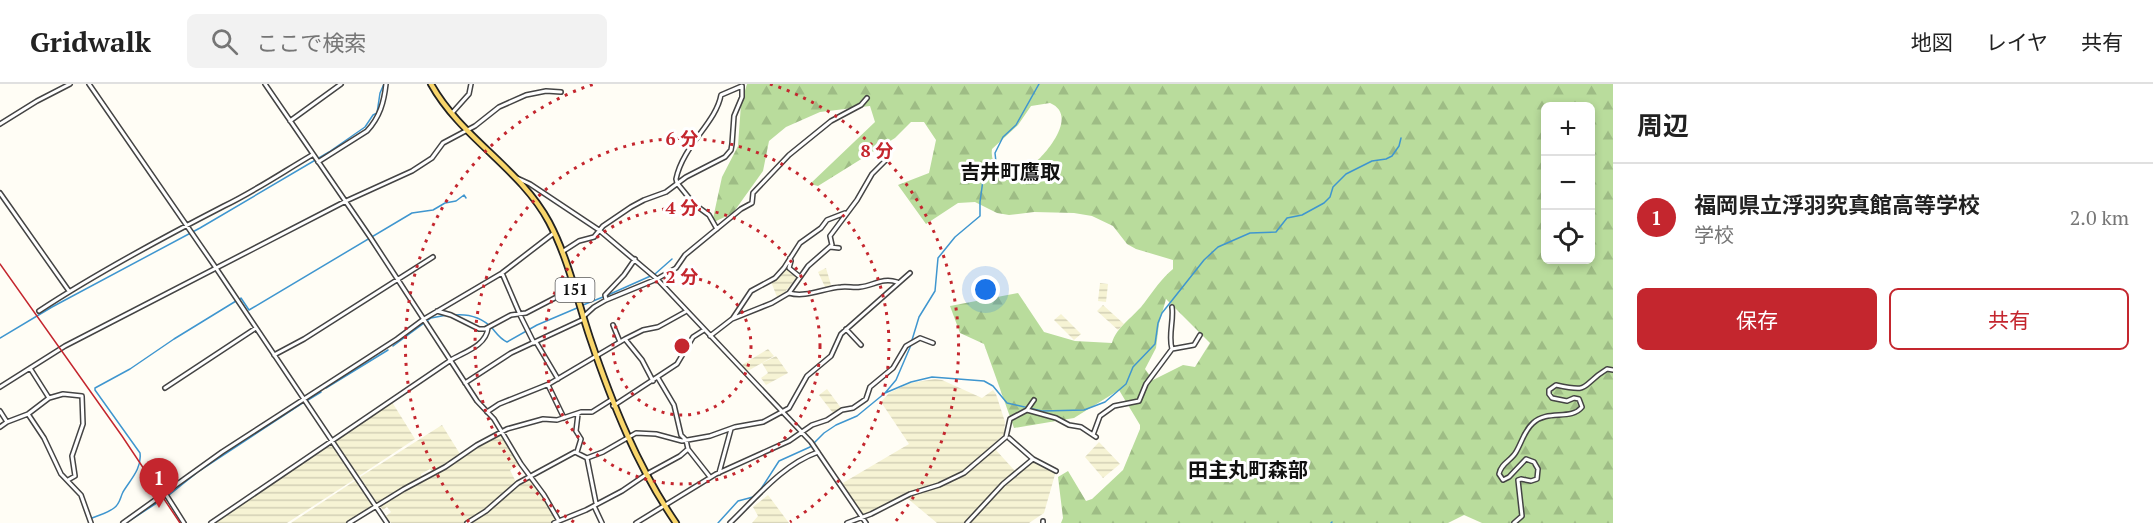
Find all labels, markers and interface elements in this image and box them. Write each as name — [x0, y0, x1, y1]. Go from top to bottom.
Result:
search box — [187, 14, 607, 68]
text: Gridwalk — [30, 23, 151, 60]
icon: search — [208, 25, 241, 58]
text: ここで検索 — [256, 28, 366, 57]
text: 地図 — [1911, 28, 1953, 56]
text: レイヤ — [1986, 28, 2048, 56]
text: 共有 — [2081, 28, 2123, 56]
map controls — [1541, 102, 1595, 264]
button: + — [1541, 102, 1595, 156]
text: 周辺 — [1637, 108, 1689, 142]
text: 6 分 — [665, 126, 699, 150]
text: 8 分 — [860, 138, 894, 162]
button: − — [1541, 156, 1595, 210]
district label: 吉井町鷹取 — [960, 158, 1061, 185]
text: 福岡県立浮羽究真館高等学校 — [1694, 190, 1980, 219]
text: 4 分 — [665, 195, 699, 219]
text: 1 — [1651, 204, 1662, 231]
text: 2.0 km — [2070, 204, 2129, 231]
button: locate — [1541, 210, 1595, 264]
text: 学校 — [1694, 221, 1734, 248]
text: 2 分 — [665, 264, 699, 288]
your location — [971, 275, 1000, 304]
road number: 151 — [556, 278, 594, 302]
button: 保存 — [1637, 288, 1877, 350]
button: 共有 — [1889, 288, 2129, 350]
centre of rings — [672, 336, 692, 356]
district label: 田主丸町森部 — [1188, 456, 1308, 483]
pin: 1 — [140, 458, 178, 508]

